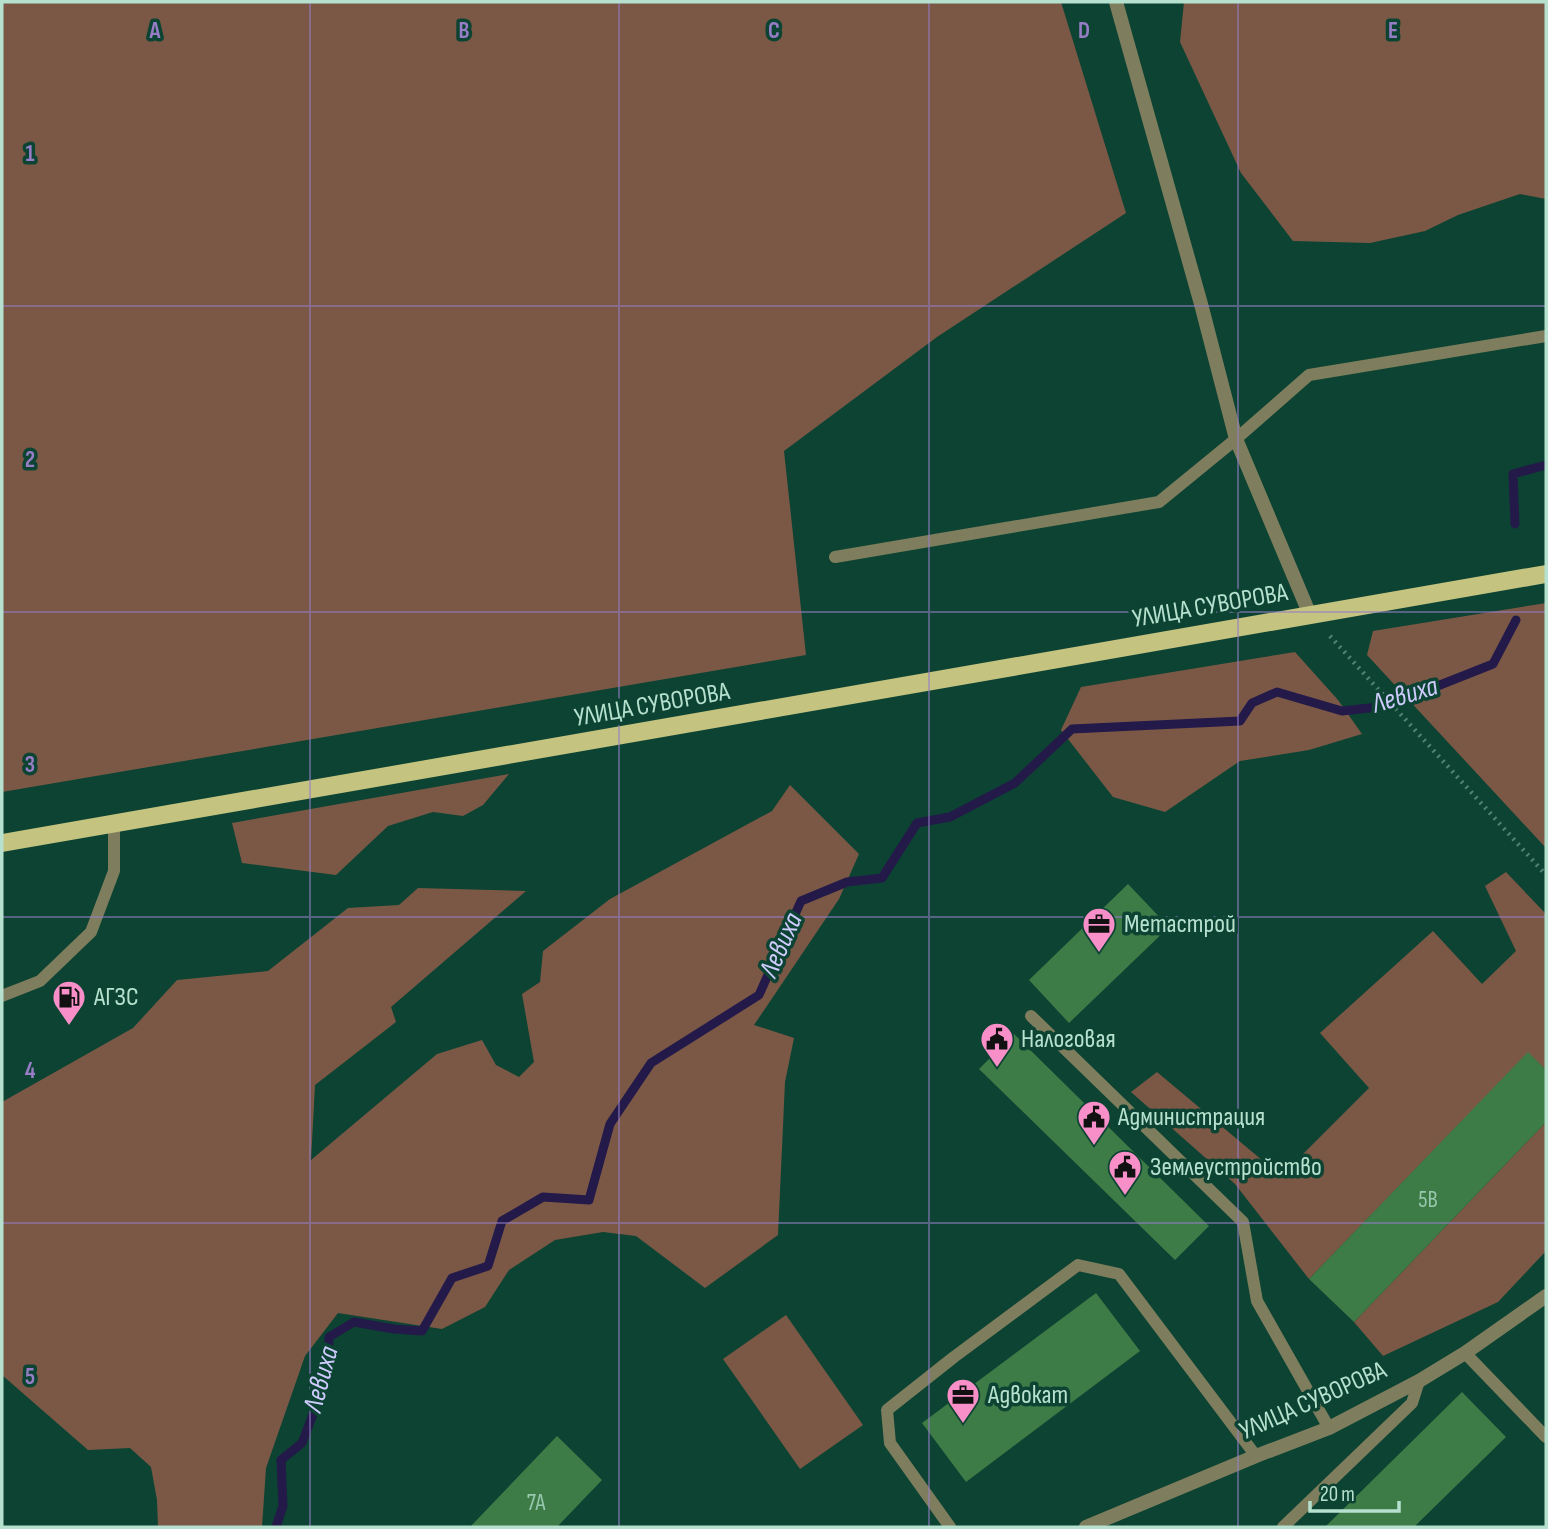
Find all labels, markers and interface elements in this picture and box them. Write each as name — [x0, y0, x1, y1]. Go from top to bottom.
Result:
text: A — [149, 17, 162, 45]
text: B — [459, 17, 470, 45]
text: C — [768, 17, 780, 45]
text: D — [1078, 17, 1090, 45]
text: E — [1388, 17, 1398, 45]
text: 1 — [25, 140, 35, 168]
text: 2 — [25, 446, 35, 474]
street label: УЛИЦА СУВОРОВА — [1130, 577, 1291, 635]
water label: Левиха — [1367, 669, 1442, 721]
street label: УЛИЦА СУВОРОВА — [572, 676, 733, 734]
text: 3 — [25, 751, 35, 779]
office icon: Метастрой — [1080, 905, 1118, 954]
water label: Левиха — [752, 907, 810, 983]
place label: Метастрой — [1124, 909, 1236, 940]
fuel station icon: АГЗС — [50, 978, 88, 1027]
place label: АГЗС — [93, 982, 139, 1013]
public building icon: Налоговая — [978, 1020, 1016, 1069]
place label: Налоговая — [1021, 1024, 1116, 1055]
text: 4 — [25, 1057, 36, 1085]
public building icon: Администрация — [1075, 1098, 1113, 1147]
place label: Администрация — [1117, 1102, 1265, 1133]
public building icon: Землеустройство — [1106, 1148, 1144, 1197]
place label: Землеустройство — [1150, 1152, 1322, 1183]
house number: 5В — [1418, 1186, 1438, 1214]
water label: Левиха — [296, 1342, 346, 1416]
street label: УЛИЦА СУВОРОВА — [1235, 1355, 1392, 1447]
text: 5 — [25, 1363, 35, 1391]
office icon: Адвокат — [944, 1376, 982, 1425]
place label: Адвокат — [987, 1380, 1068, 1411]
scale bar — [1310, 1470, 1399, 1514]
text: 20 m — [1320, 1482, 1355, 1507]
house number: 7А — [527, 1489, 545, 1517]

